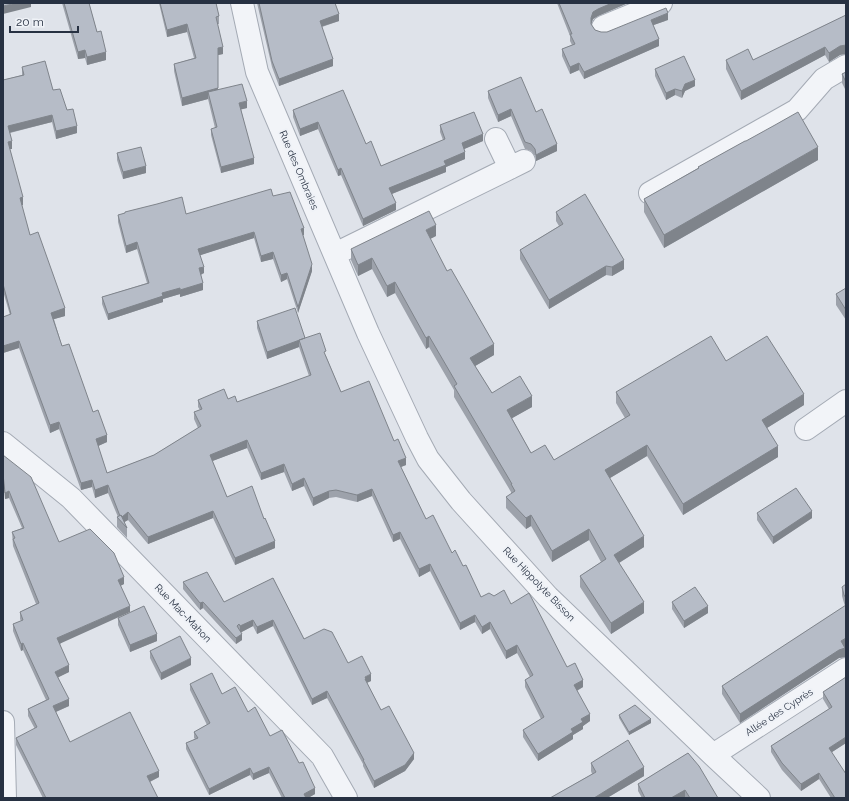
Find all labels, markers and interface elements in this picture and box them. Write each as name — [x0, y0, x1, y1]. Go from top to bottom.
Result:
scale bar — [10, 8, 78, 34]
text: 20 m — [16, 15, 44, 29]
street label: Rue des Ombraies — [277, 129, 321, 211]
street label: Rue Hippolyte Bisson — [501, 545, 577, 623]
street label: Rue Mac-Mahon — [152, 582, 214, 644]
street label: Allée des Cyprès — [743, 686, 815, 738]

